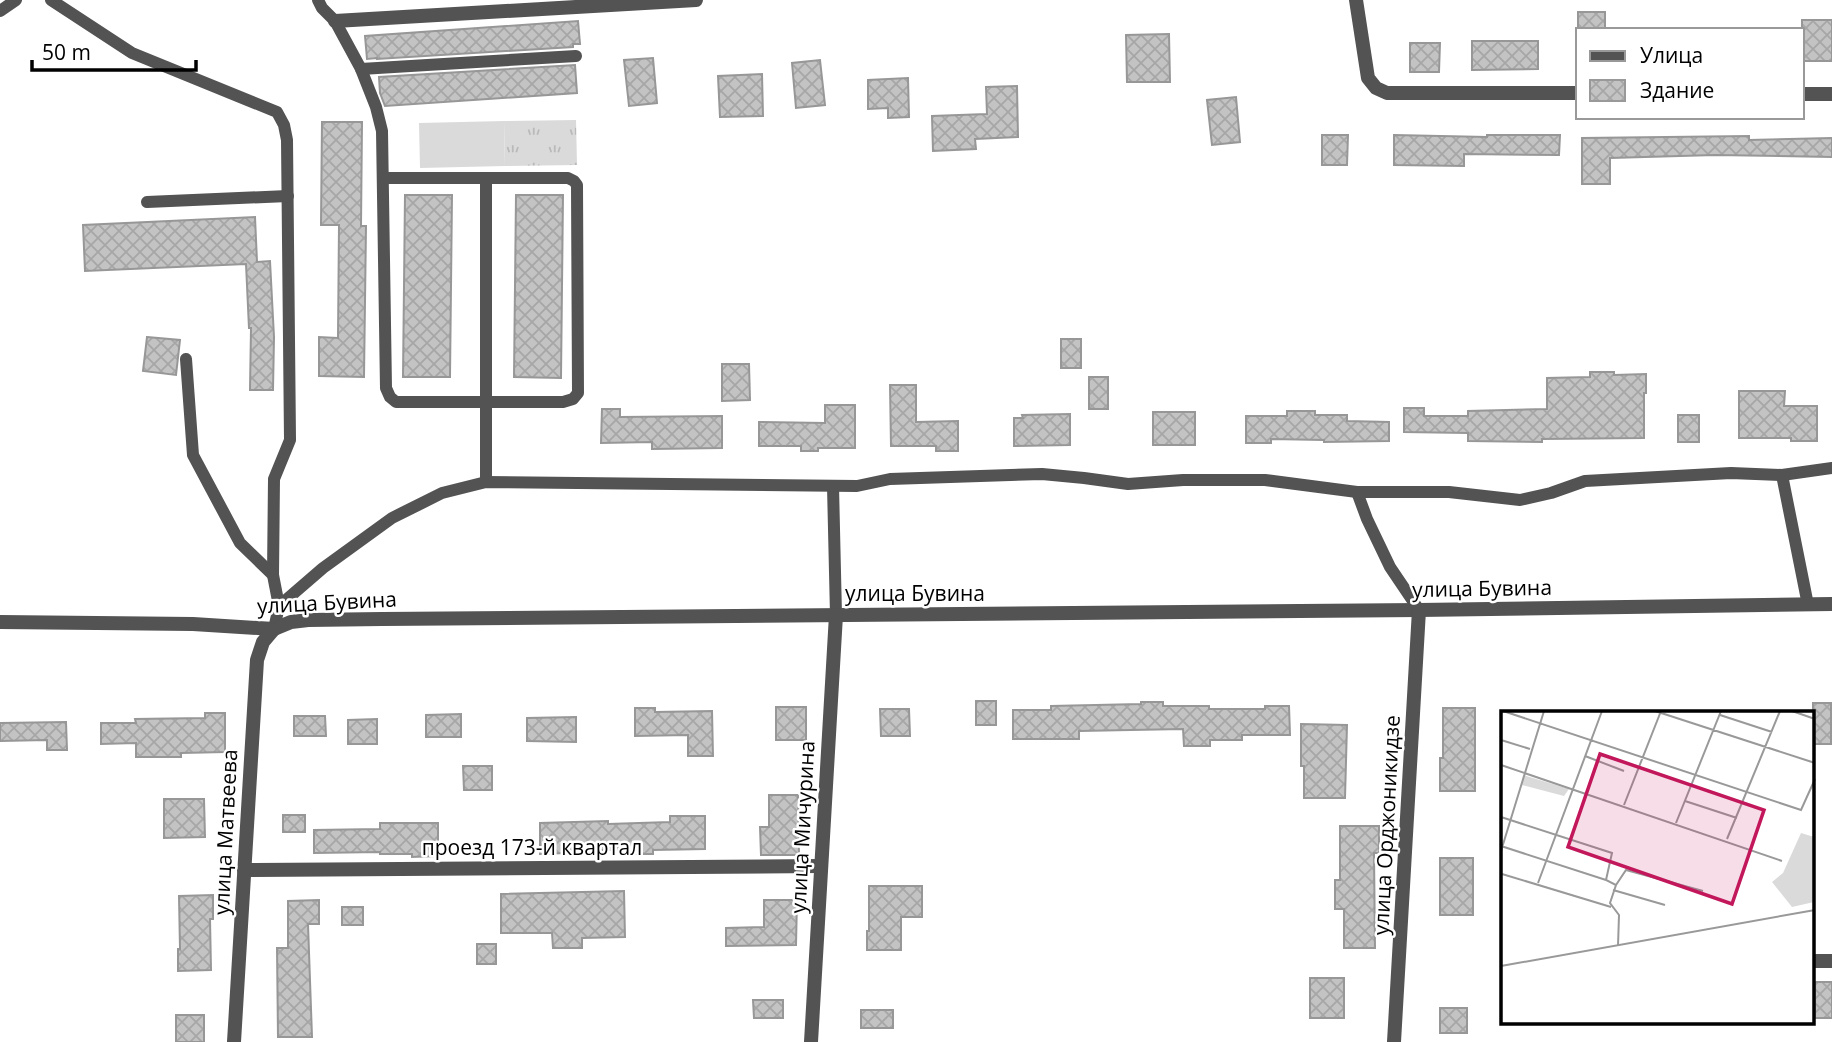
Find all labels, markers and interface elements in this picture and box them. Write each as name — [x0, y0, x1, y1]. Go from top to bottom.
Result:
scale bar — [32, 28, 196, 72]
legend — [1576, 28, 1804, 119]
text: 50 m — [42, 38, 91, 66]
text: Улица — [1640, 41, 1703, 69]
text: Здание — [1640, 76, 1714, 104]
street label: улица Бувина — [1412, 573, 1552, 603]
street label: улица Бувина — [845, 579, 985, 607]
street label: улица Бувина — [256, 584, 398, 620]
inset map — [1501, 711, 1814, 1024]
street label: улица Орджоникидзе — [1366, 714, 1406, 936]
street label: улица Мичурина — [783, 740, 821, 914]
street label: улица Матвеева — [207, 748, 243, 916]
street label: проезд 173-й квартал — [422, 833, 642, 861]

